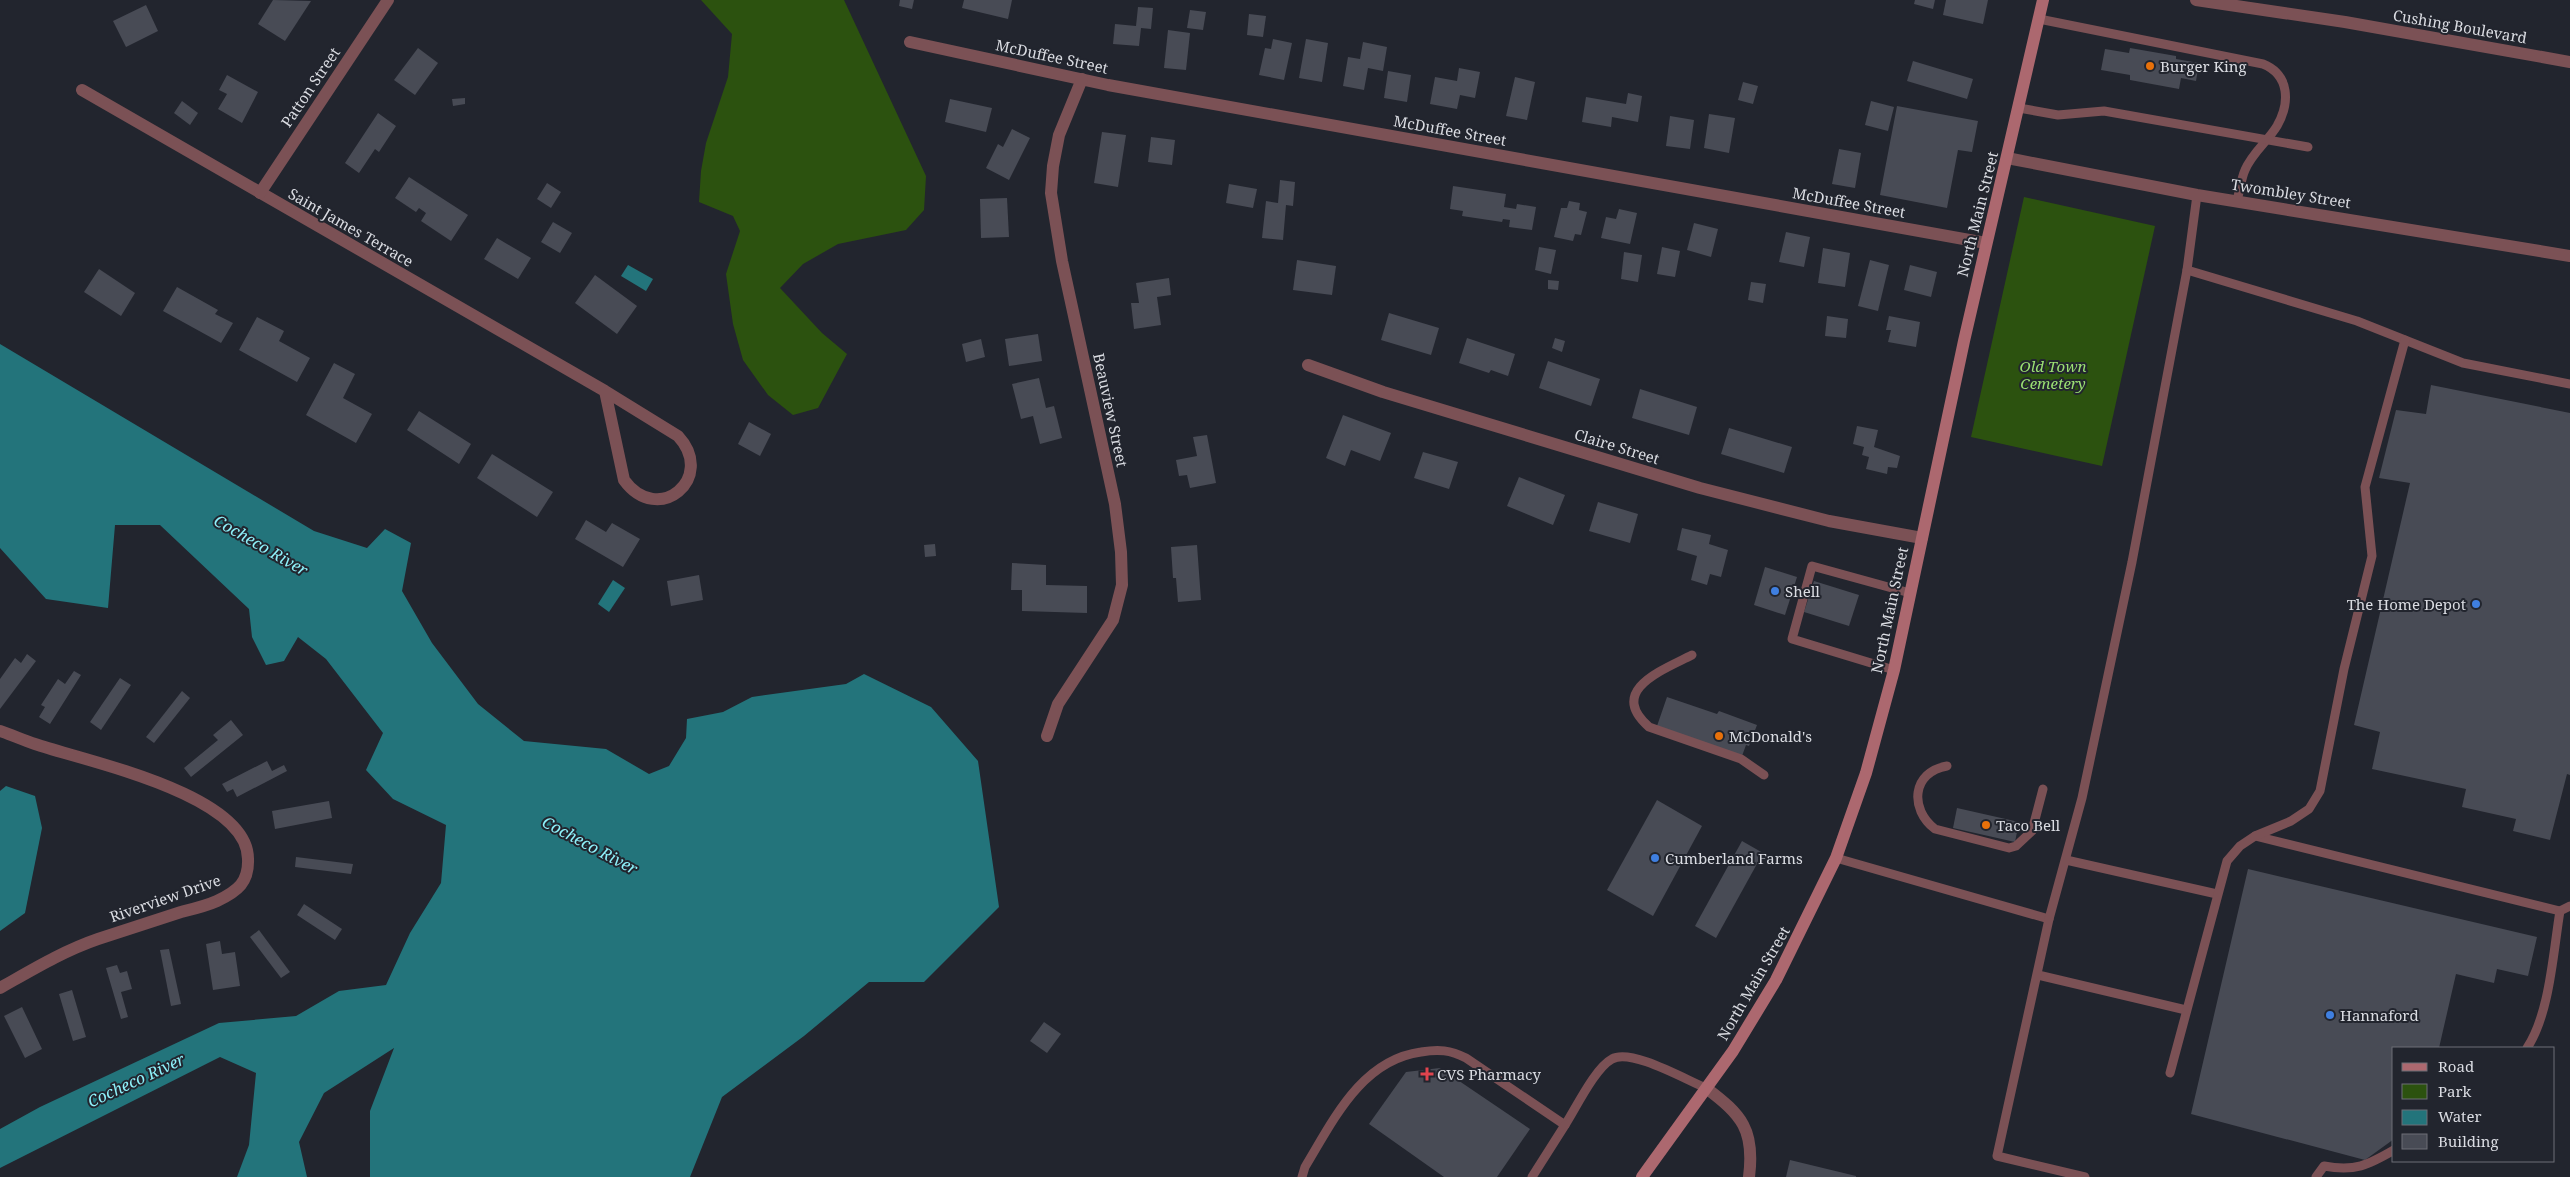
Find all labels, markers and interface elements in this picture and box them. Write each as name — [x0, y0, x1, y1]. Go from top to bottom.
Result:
street label: Cushing Boulevard — [2392, 4, 2528, 48]
street label: McDuffee Street — [994, 34, 1110, 78]
street label: Patton Street — [276, 43, 344, 131]
place label: Burger King — [2160, 56, 2247, 76]
marker: Burger King — [2144, 60, 2156, 72]
street label: McDuffee Street — [1392, 110, 1508, 150]
street label: North Main Street — [1952, 149, 2002, 279]
street label: Twombley Street — [2230, 174, 2352, 212]
street label: McDuffee Street — [1791, 182, 1907, 222]
street label: Saint James Terrace — [285, 183, 417, 271]
street label: Beauview Street — [1089, 351, 1133, 469]
park label: Old Town Cemetery — [2020, 356, 2086, 393]
street label: Claire Street — [1572, 424, 1662, 468]
water label: Cocheco River — [210, 509, 312, 581]
street label: North Main Street — [1866, 545, 1912, 675]
place label: Shell — [1785, 581, 1820, 601]
marker: Shell — [1769, 585, 1781, 597]
place label: The Home Depot — [2347, 594, 2466, 614]
marker: The Home Depot — [2470, 598, 2482, 610]
place label: McDonald's — [1729, 726, 1812, 746]
marker: McDonald's — [1713, 730, 1725, 742]
water label: Cocheco River — [538, 811, 642, 880]
place label: Taco Bell — [1996, 815, 2061, 835]
marker: Taco Bell — [1980, 819, 1992, 831]
place label: Cumberland Farms — [1665, 848, 1803, 868]
marker: Cumberland Farms — [1649, 852, 1661, 864]
street label: Riverview Drive — [107, 870, 223, 926]
street label: North Main Street — [1712, 922, 1794, 1044]
place label: Hannaford — [2340, 1005, 2419, 1025]
marker: Hannaford — [2324, 1009, 2336, 1021]
legend — [2392, 1047, 2555, 1162]
water label: Cocheco River — [84, 1048, 189, 1112]
text: Road — [2438, 1056, 2474, 1076]
place label: CVS Pharmacy — [1437, 1064, 1541, 1084]
marker: CVS Pharmacy — [1421, 1068, 1433, 1080]
text: Park — [2438, 1081, 2472, 1101]
text: Water — [2438, 1106, 2481, 1126]
text: Building — [2438, 1131, 2499, 1151]

